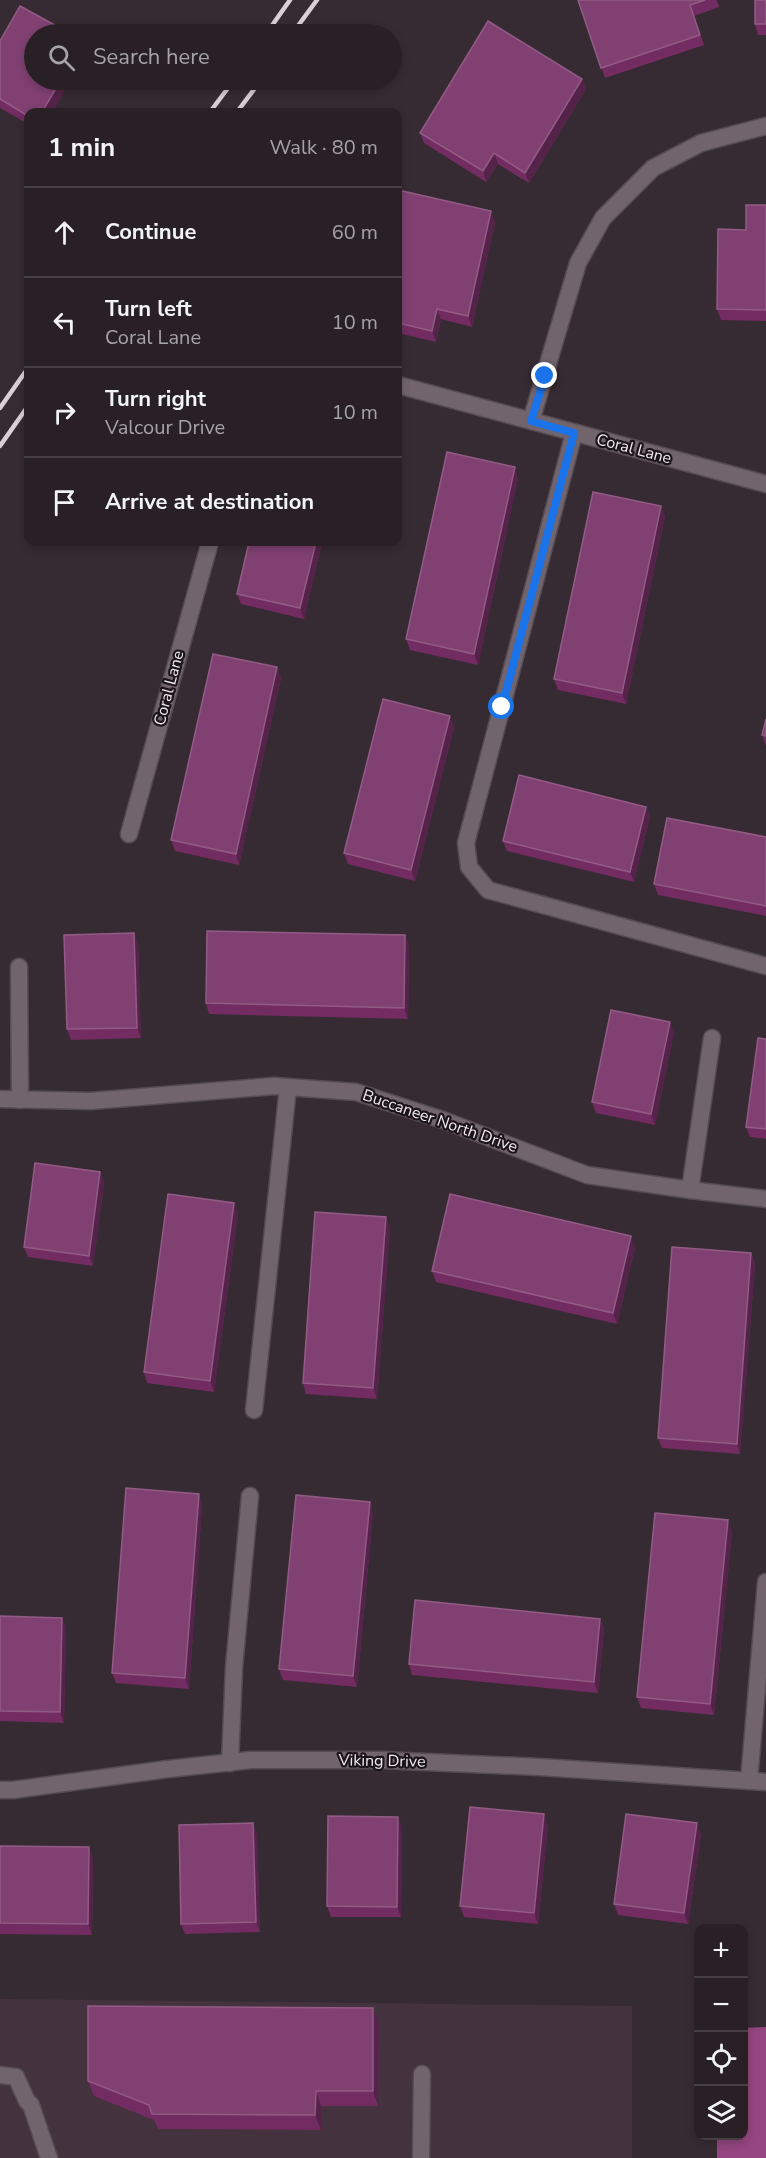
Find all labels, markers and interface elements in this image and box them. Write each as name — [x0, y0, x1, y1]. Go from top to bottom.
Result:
search box — [24, 24, 402, 90]
icon: search — [45, 41, 78, 74]
text: Search here — [93, 42, 210, 72]
text: 1 min — [48, 130, 115, 165]
text: Walk · 80 m — [270, 134, 378, 161]
icon: ahead — [48, 216, 81, 249]
text: Continue — [105, 217, 196, 247]
text: 60 m — [332, 219, 378, 246]
text: Turn left — [105, 294, 192, 324]
icon: left — [48, 306, 81, 339]
text: 10 m — [332, 309, 378, 336]
text: Coral Lane — [105, 324, 201, 351]
route end — [531, 362, 557, 388]
text: Turn right — [105, 384, 206, 414]
icon: right — [48, 396, 81, 429]
text: 10 m — [332, 399, 378, 426]
text: Valcour Drive — [105, 414, 225, 441]
street label: Coral Lane — [594, 428, 674, 470]
icon: arrive — [48, 486, 81, 519]
text: Arrive at destination — [105, 487, 314, 517]
street label: Coral Lane — [148, 648, 190, 728]
route start — [488, 693, 514, 719]
street label: Buccaneer North Drive — [360, 1084, 520, 1158]
street label: Viking Drive — [337, 1749, 426, 1773]
map controls — [694, 1924, 748, 2140]
button: + — [694, 1924, 748, 1978]
button: − — [694, 1978, 748, 2032]
button: locate — [694, 2032, 748, 2086]
button: layers — [694, 2086, 748, 2140]

